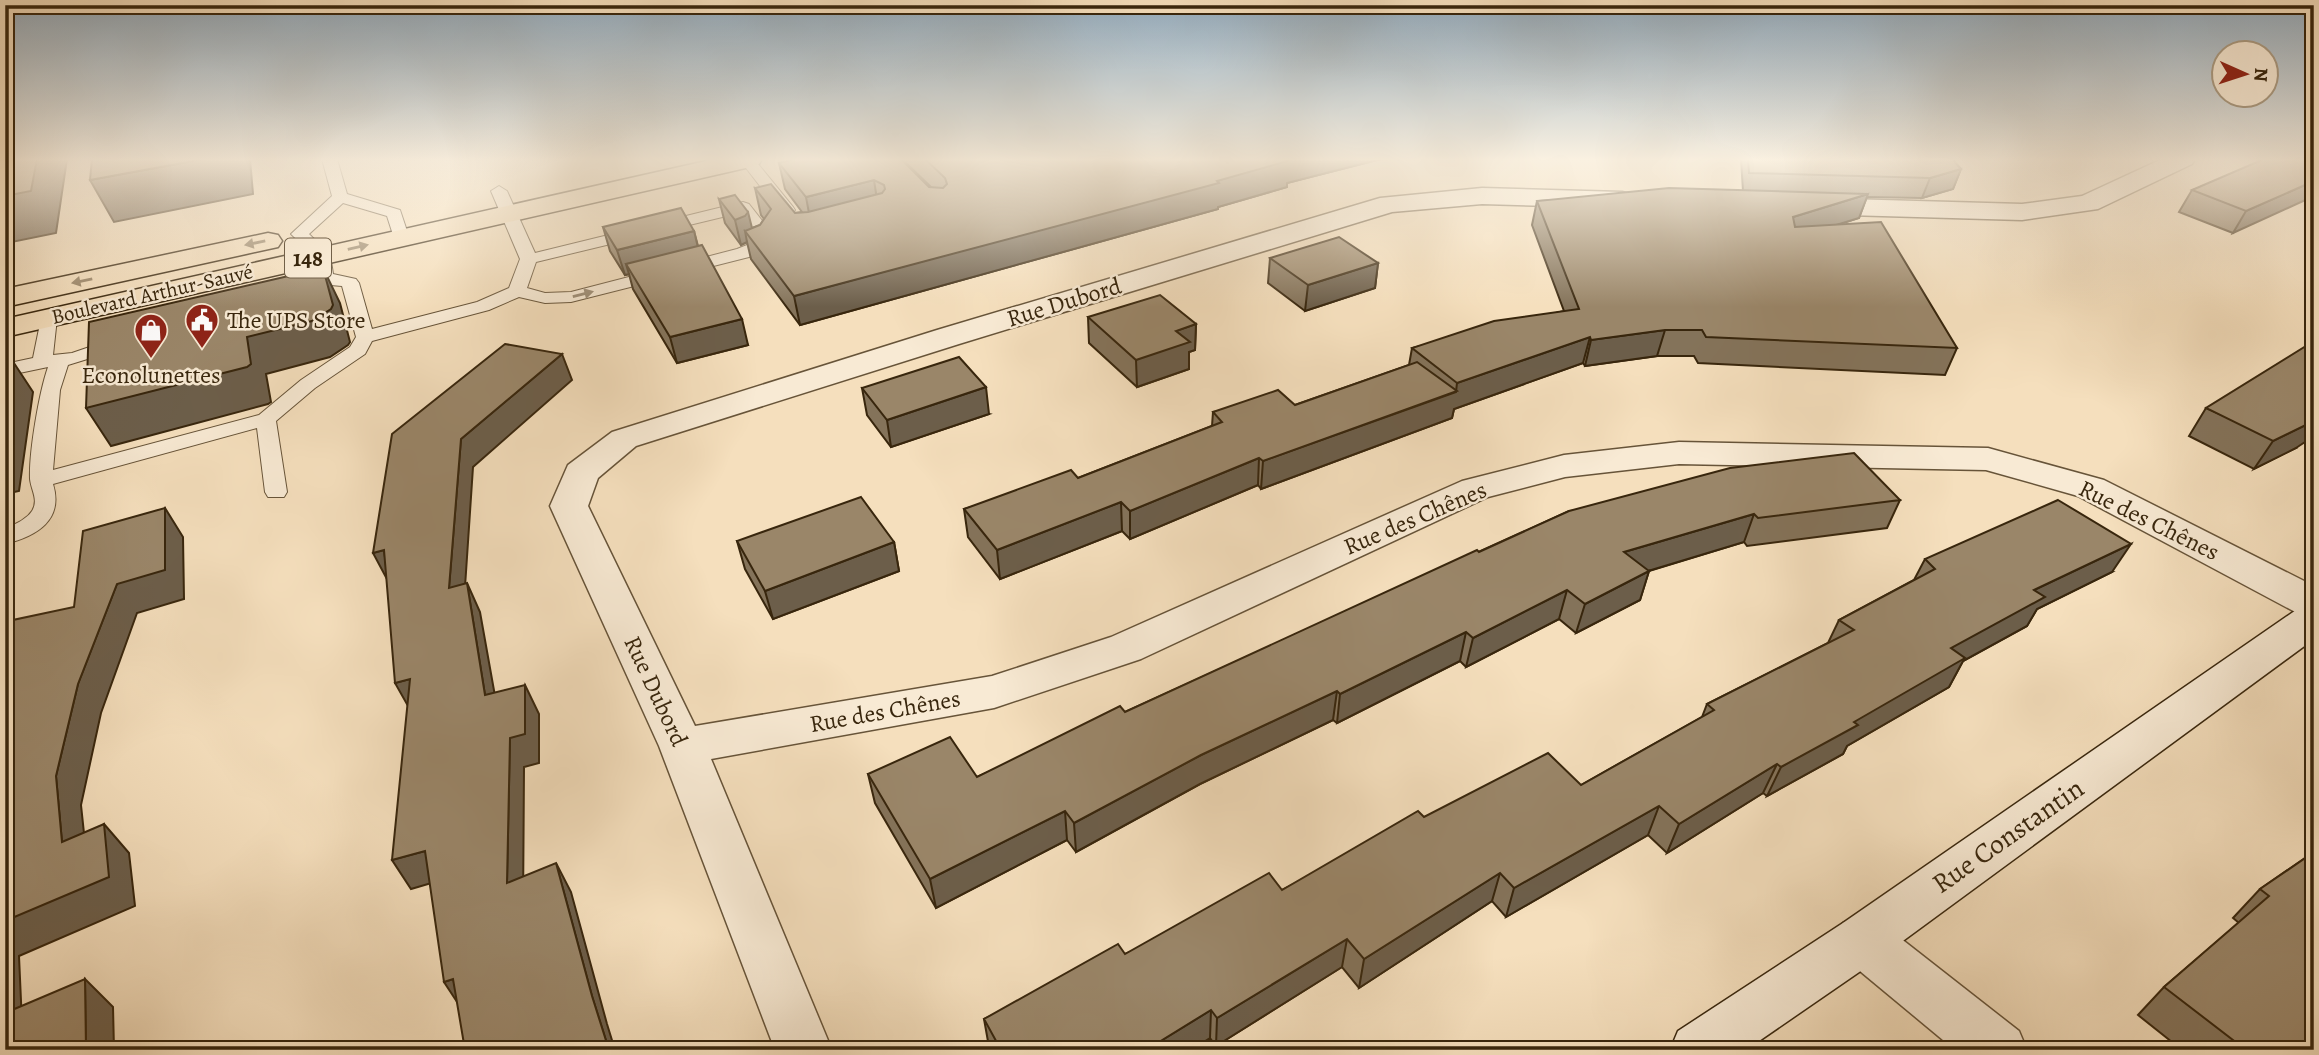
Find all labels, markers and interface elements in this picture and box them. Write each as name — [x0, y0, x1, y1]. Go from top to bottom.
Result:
north arrow — [2210, 38, 2280, 108]
text: N — [2248, 67, 2274, 83]
one-way arrow — [244, 238, 266, 249]
road number: 148 — [285, 238, 331, 278]
one-way arrow — [347, 241, 369, 252]
street label: Boulevard Arthur-Sauvé — [48, 257, 256, 331]
street label: Rue Dubord — [1003, 269, 1125, 335]
one-way arrow — [71, 276, 93, 287]
one-way arrow — [573, 288, 595, 299]
public building icon: The UPS Store — [183, 301, 221, 350]
place label: The UPS Store — [227, 304, 366, 336]
shop icon: Econolunettes — [132, 311, 170, 360]
place label: Econolunettes — [81, 359, 221, 391]
street label: Rue des Chênes — [2073, 472, 2225, 568]
street label: Rue des Chênes — [1339, 473, 1491, 563]
street label: Rue Dubord — [617, 631, 696, 751]
street label: Rue des Chênes — [807, 682, 963, 740]
street label: Rue Constantin — [1925, 770, 2091, 902]

